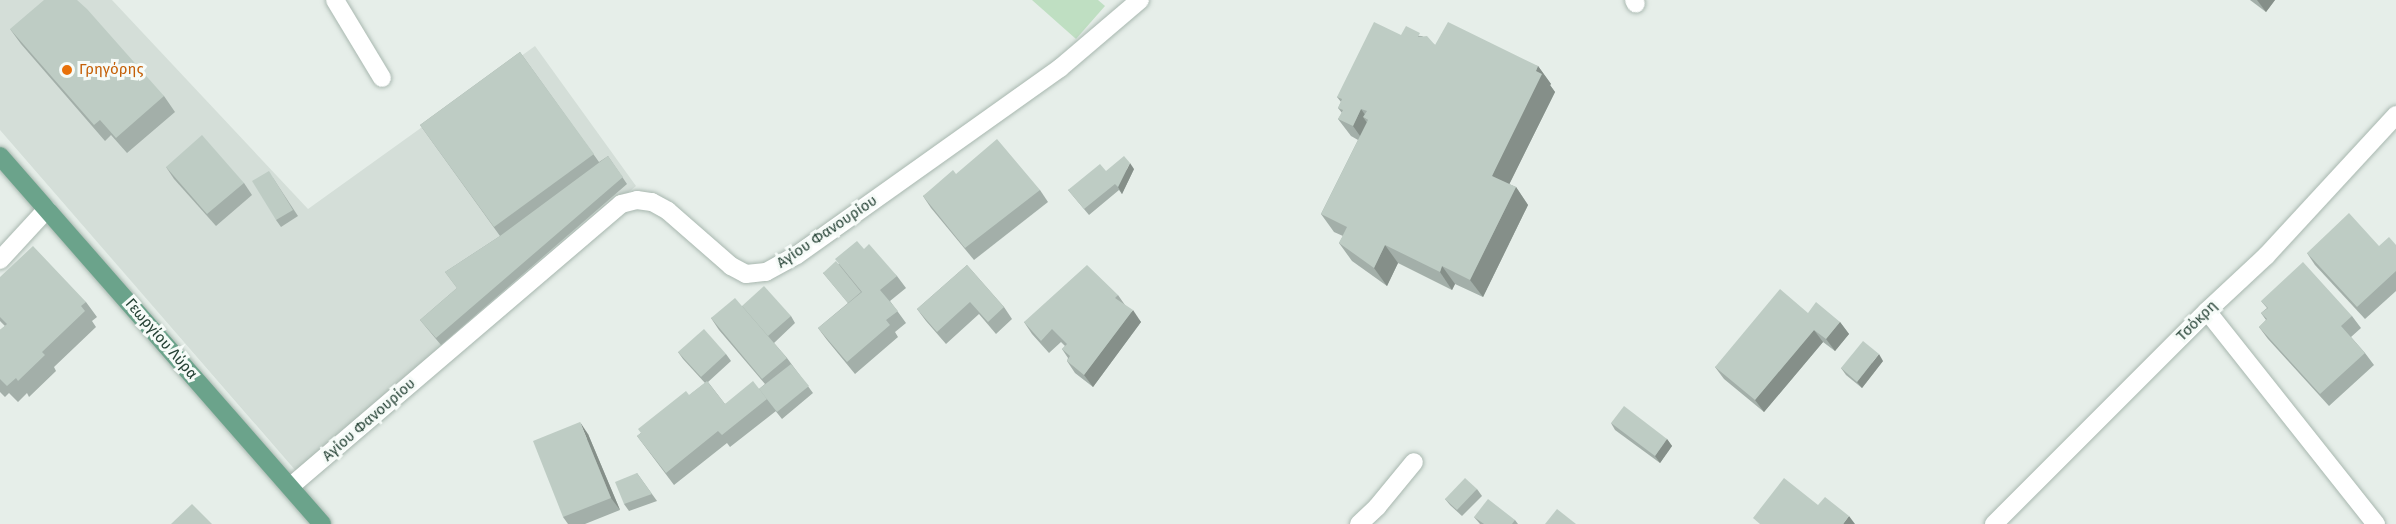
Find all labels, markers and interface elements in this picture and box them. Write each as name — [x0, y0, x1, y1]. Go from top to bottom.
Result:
place label: Γρηγόρης — [79, 61, 143, 79]
marker: Γρηγόρης — [60, 63, 74, 77]
street label: Αγίου Φανουρίου — [773, 192, 881, 272]
street label: Γεωργίου Λύρα — [121, 295, 201, 383]
street label: Τσόκρη — [2173, 297, 2221, 345]
street label: Αγίου Φανουρίου — [319, 375, 419, 465]

